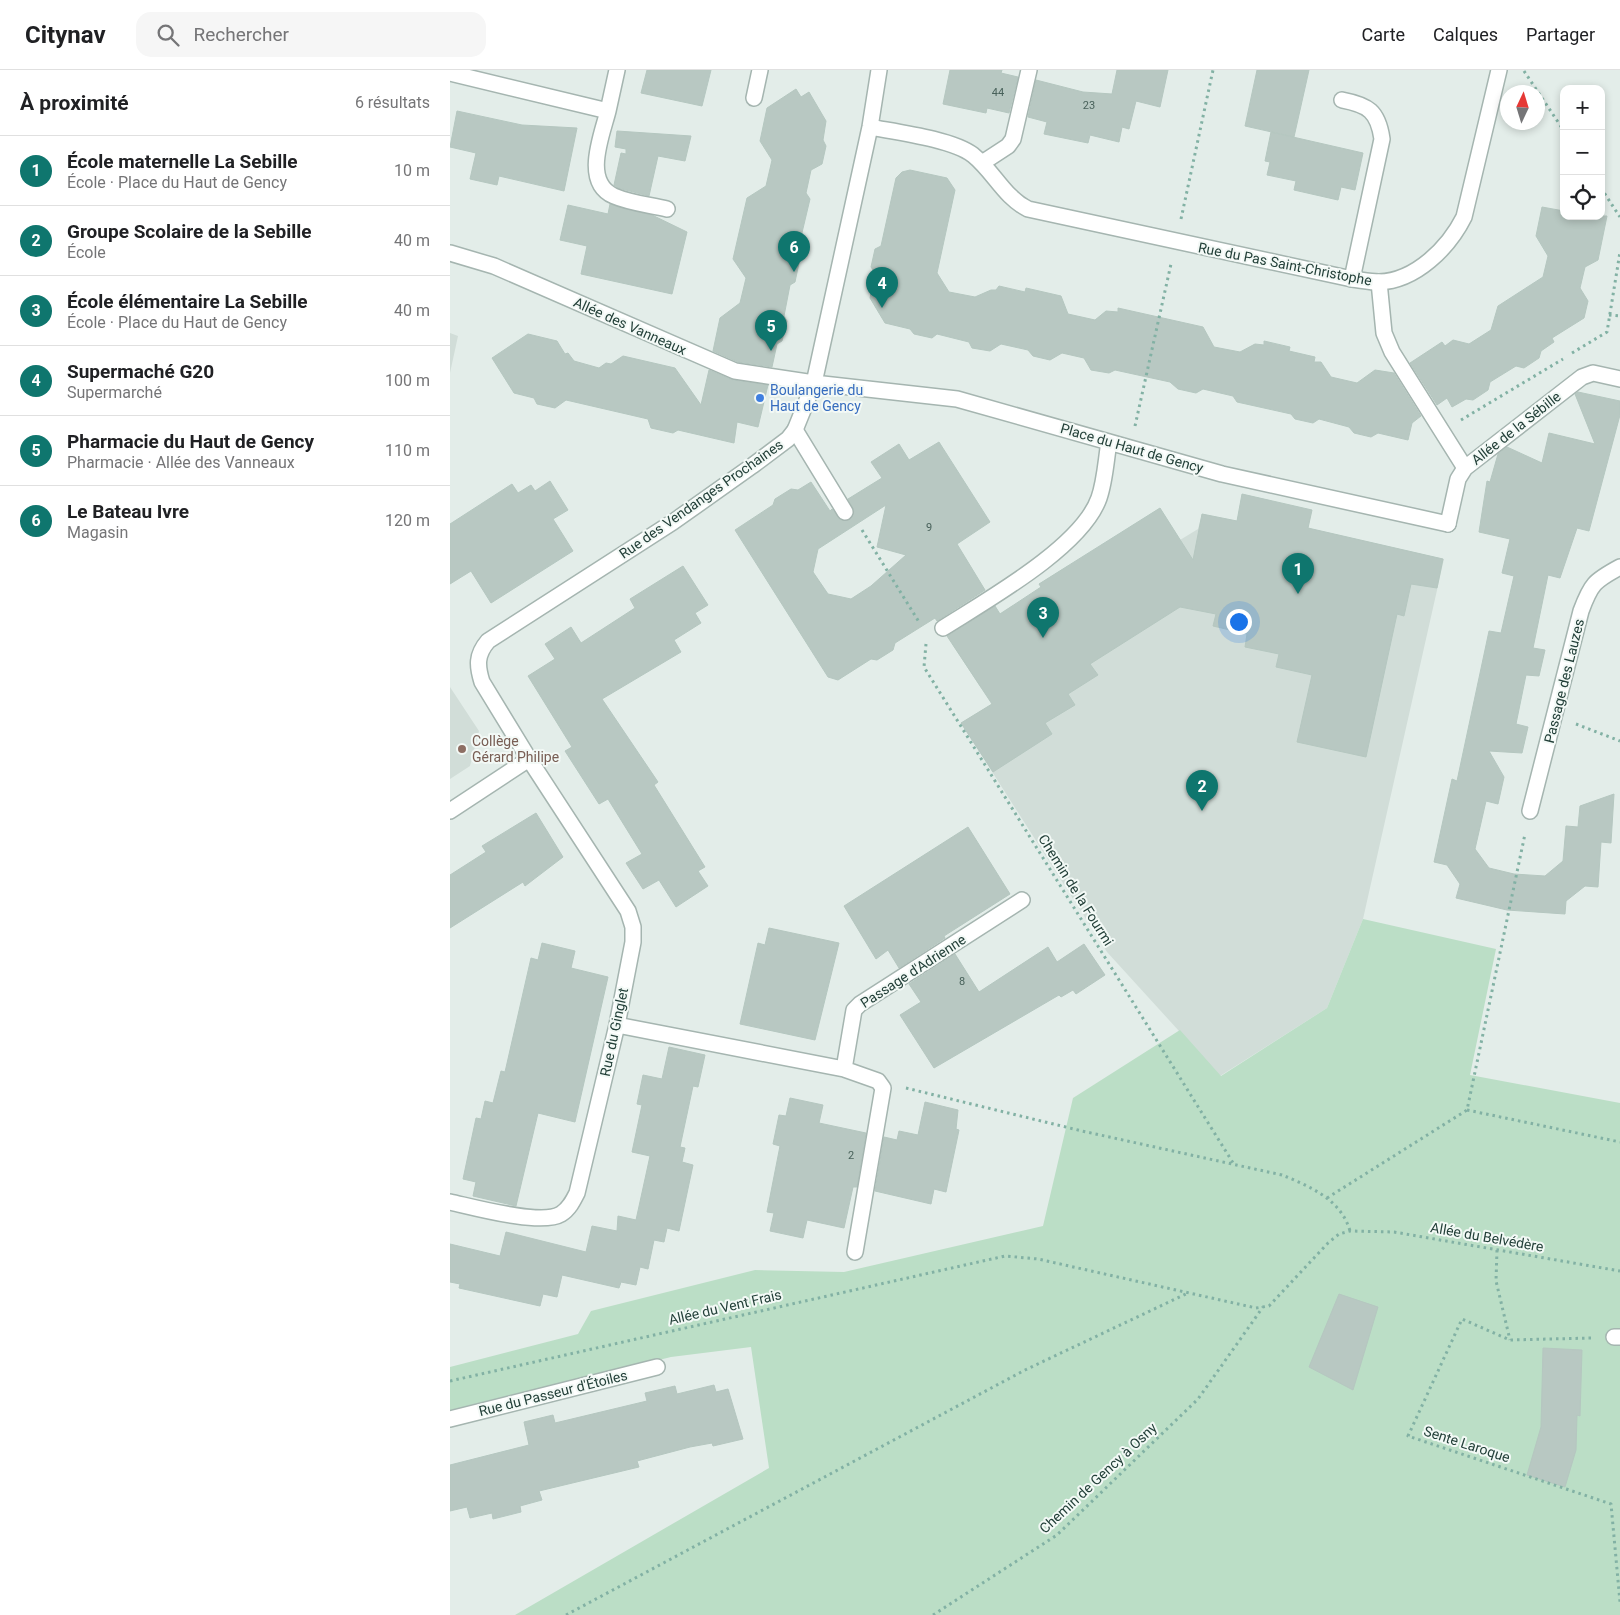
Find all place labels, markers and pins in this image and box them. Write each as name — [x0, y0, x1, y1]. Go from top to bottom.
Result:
pin: 6 — [778, 231, 810, 272]
pin: 4 — [866, 267, 898, 308]
pin: 5 — [755, 310, 787, 351]
place label: Boulangerie du Haut de Gency — [770, 382, 863, 414]
marker: Boulangerie du Haut de Gency — [754, 392, 766, 404]
pin: 1 — [1282, 553, 1314, 594]
pin: 3 — [1027, 597, 1059, 638]
place label: Collège Gérard Philipe — [472, 733, 559, 765]
marker: Collège Gérard Philipe — [456, 743, 468, 755]
pin: 2 — [1186, 770, 1218, 811]

